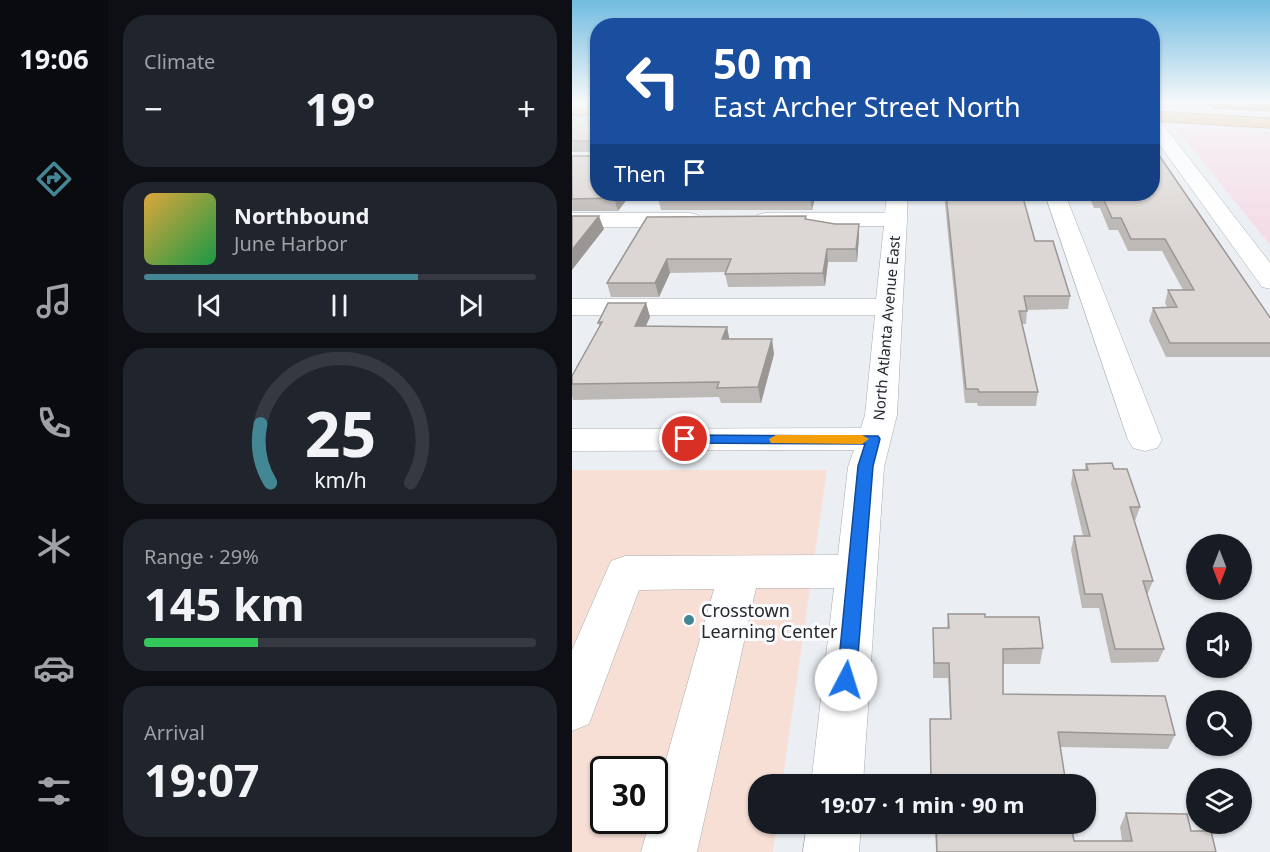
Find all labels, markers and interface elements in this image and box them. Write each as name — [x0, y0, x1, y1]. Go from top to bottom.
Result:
text: 50 m — [713, 34, 813, 91]
text: 19:06 — [19, 40, 89, 77]
icon: left — [614, 42, 692, 120]
text: Climate — [144, 48, 215, 75]
text: 19° — [305, 78, 375, 139]
text: − — [144, 86, 163, 131]
text: + — [517, 86, 536, 131]
text: East Archer Street North — [713, 88, 1021, 125]
icon: arrive — [678, 156, 711, 189]
icon: directions — [33, 158, 75, 200]
text: Then — [614, 158, 666, 188]
text: Northbound — [234, 200, 369, 230]
text: June Harbor — [234, 230, 348, 257]
street label: North Atlanta Avenue East — [868, 234, 904, 421]
icon: music — [33, 280, 75, 322]
icon: previous — [193, 289, 226, 322]
icon: pause — [323, 289, 356, 322]
icon: next — [454, 289, 487, 322]
text: 25 — [304, 390, 376, 475]
icon: phone — [33, 402, 75, 444]
pin — [659, 413, 710, 464]
icon: arrive — [668, 422, 701, 455]
text: km/h — [314, 465, 366, 494]
icon: climate — [33, 525, 75, 567]
north arrow — [1186, 534, 1252, 600]
map controls — [1186, 534, 1252, 834]
text: Range · 29% — [144, 543, 259, 570]
text: 145 km — [144, 573, 305, 634]
place label: Crosstown Learning Center — [701, 598, 838, 643]
button: sound — [1186, 612, 1252, 678]
marker: Crosstown Learning Center — [682, 613, 696, 627]
icon: car — [33, 647, 75, 689]
position arrow — [814, 648, 878, 712]
button: search — [1186, 690, 1252, 756]
text: Arrival — [144, 719, 205, 746]
text: 19:07 — [144, 749, 260, 810]
speed limit sign: 30 — [590, 756, 668, 834]
button: layers — [1186, 768, 1252, 834]
icon: filters — [33, 770, 75, 812]
text: 19:07 · 1 min · 90 m — [820, 789, 1024, 819]

